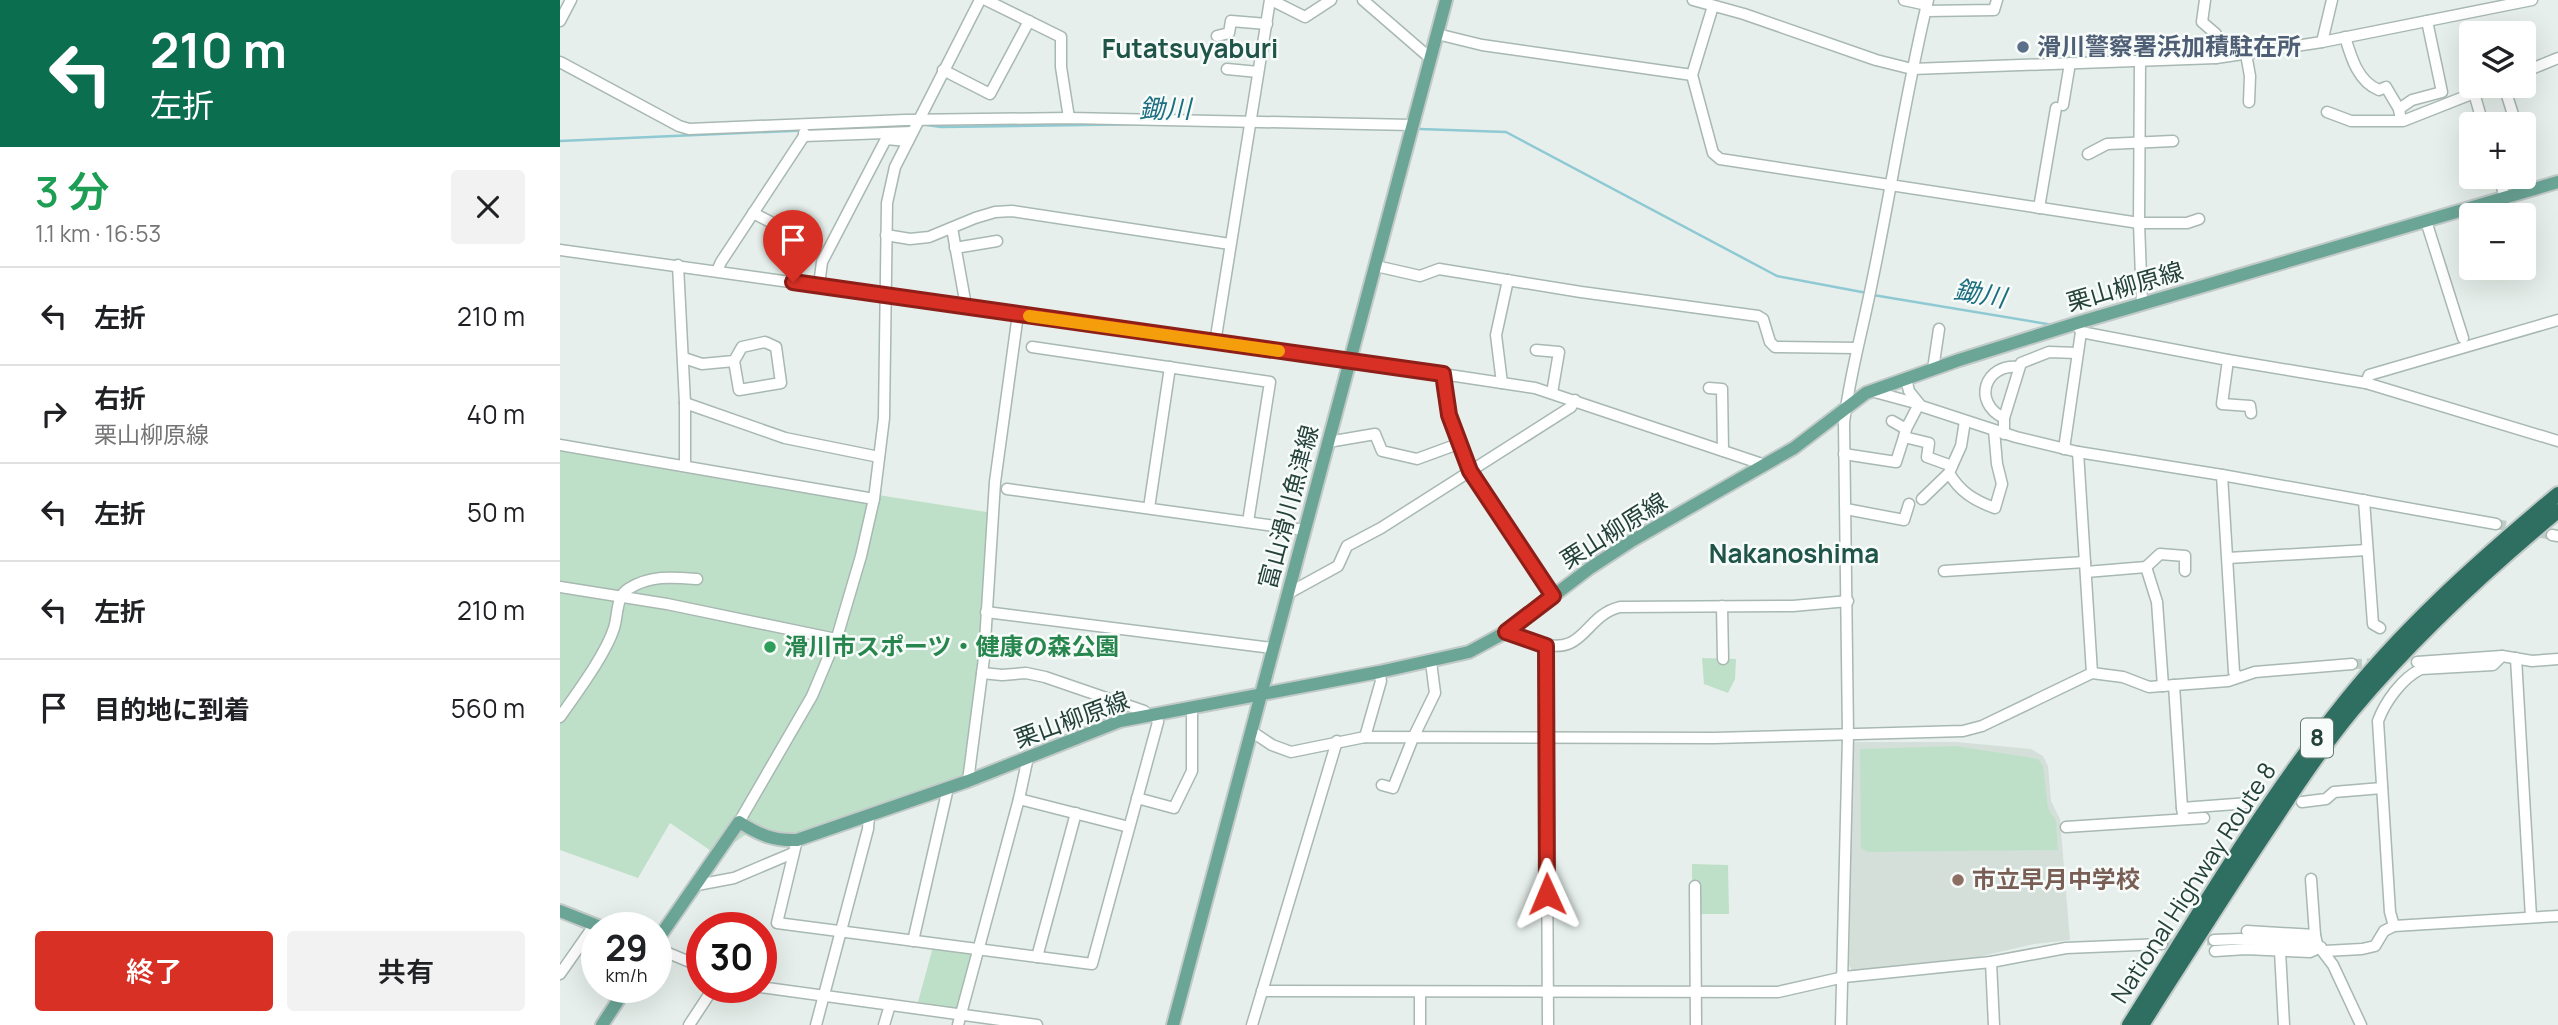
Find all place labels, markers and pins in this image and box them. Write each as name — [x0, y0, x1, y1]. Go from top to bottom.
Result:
place label: 滑川警察署浜加積駐在所 — [2037, 29, 2301, 62]
marker: 滑川警察署浜加積駐在所 — [2015, 39, 2031, 55]
pin — [763, 210, 823, 282]
place label: 滑川市スポーツ・健康の森公園 — [784, 629, 1120, 662]
marker: 滑川市スポーツ・健康の森公園 — [762, 639, 778, 655]
place label: 市立早月中学校 — [1972, 862, 2140, 895]
marker: 市立早月中学校 — [1950, 872, 1966, 888]

